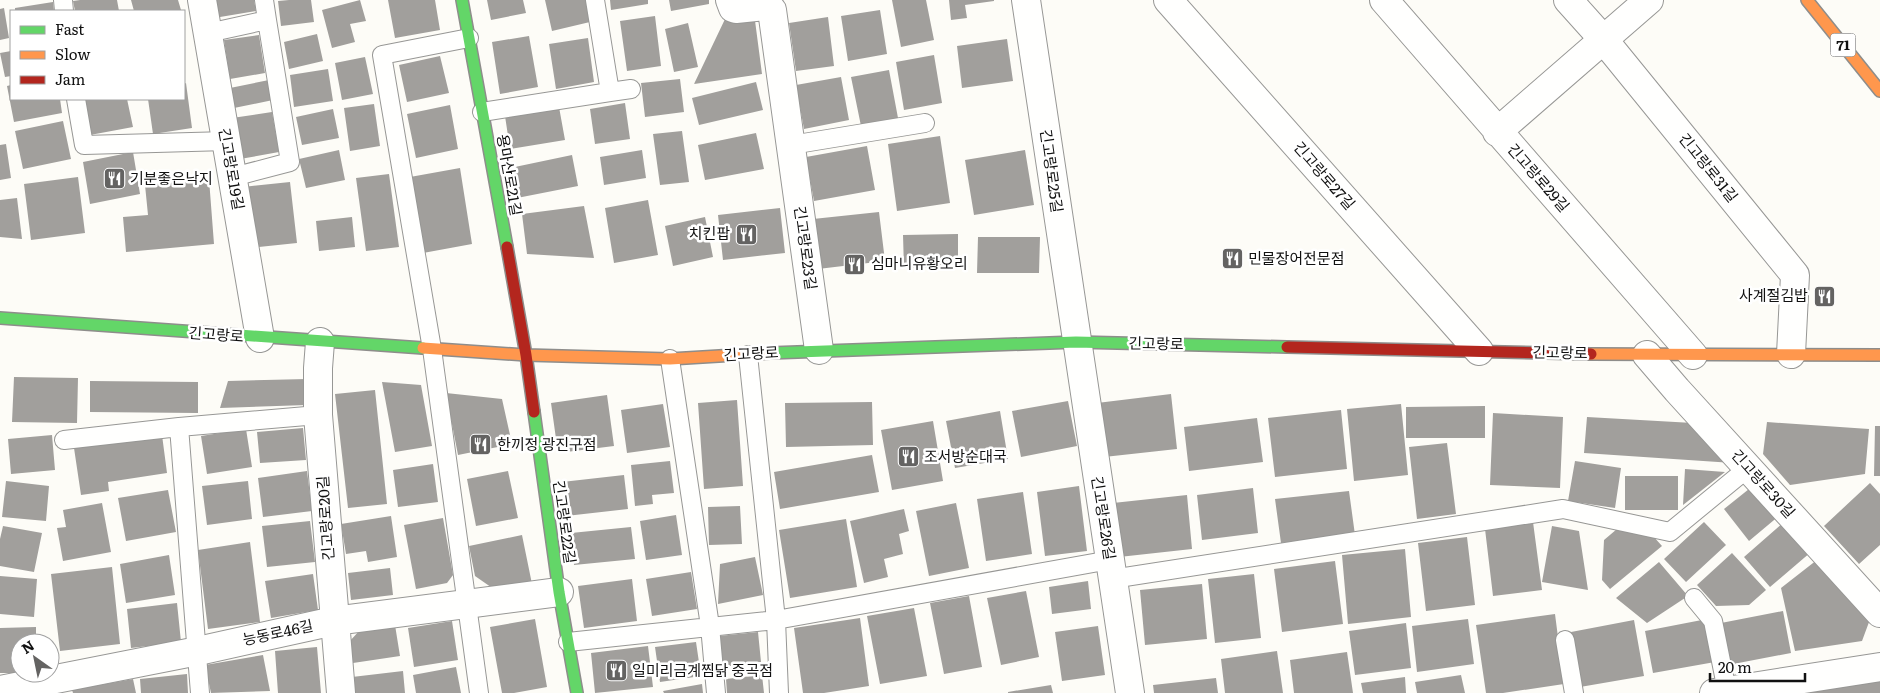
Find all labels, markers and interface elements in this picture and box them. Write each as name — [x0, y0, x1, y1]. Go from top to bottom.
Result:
legend — [10, 10, 185, 100]
text: Fast — [55, 17, 84, 40]
road number: 71 — [1830, 34, 1856, 56]
text: Slow — [55, 42, 90, 65]
text: Jam — [55, 67, 86, 90]
street label: 긴고랑로19길 — [214, 126, 251, 212]
street label: 긴고랑로25길 — [1035, 127, 1070, 214]
street label: 긴고랑로31길 — [1674, 127, 1744, 207]
street label: 용마산로21길 — [492, 132, 529, 217]
street label: 긴고랑로27길 — [1289, 136, 1361, 214]
street label: 긴고랑로29길 — [1503, 138, 1576, 216]
place label: 기분좋은낙지 — [130, 166, 213, 189]
restaurant icon: 기분좋은낙지 — [102, 167, 126, 191]
street label: 긴고랑로23길 — [789, 204, 824, 291]
place label: 치킨팝 — [689, 221, 730, 244]
restaurant icon: 치킨팝 — [734, 222, 758, 246]
place label: 민물장어전문점 — [1248, 246, 1345, 269]
restaurant icon: 민물장어전문점 — [1220, 247, 1244, 271]
place label: 심마니유황오리 — [871, 251, 968, 274]
restaurant icon: 심마니유황오리 — [843, 252, 867, 276]
place label: 사계절김밥 — [1739, 283, 1808, 306]
restaurant icon: 사계절김밥 — [1812, 284, 1836, 308]
street label: 긴고랑로 — [188, 320, 244, 347]
street label: 긴고랑로 — [1128, 331, 1184, 354]
street label: 긴고랑로 — [723, 340, 779, 365]
street label: 긴고랑로 — [1532, 340, 1588, 363]
place label: 한끼정 광진구점 — [497, 432, 597, 455]
restaurant icon: 한끼정 광진구점 — [469, 433, 493, 457]
street label: 긴고랑로30길 — [1727, 443, 1801, 523]
place label: 조서방순대국 — [924, 444, 1007, 467]
restaurant icon: 조서방순대국 — [896, 445, 920, 469]
street label: 긴고랑로26길 — [1087, 474, 1122, 561]
street label: 긴고랑로20길 — [310, 475, 339, 561]
street label: 긴고랑로22길 — [548, 478, 583, 565]
street label: 능동로46길 — [240, 613, 315, 650]
north arrow — [10, 633, 60, 683]
text: N — [17, 635, 38, 658]
scale bar — [1710, 650, 1805, 682]
text: 20 m — [1718, 655, 1752, 678]
place label: 일미리금계찜닭 중곡점 — [632, 658, 773, 681]
restaurant icon: 일미리금계찜닭 중곡점 — [604, 659, 628, 683]

